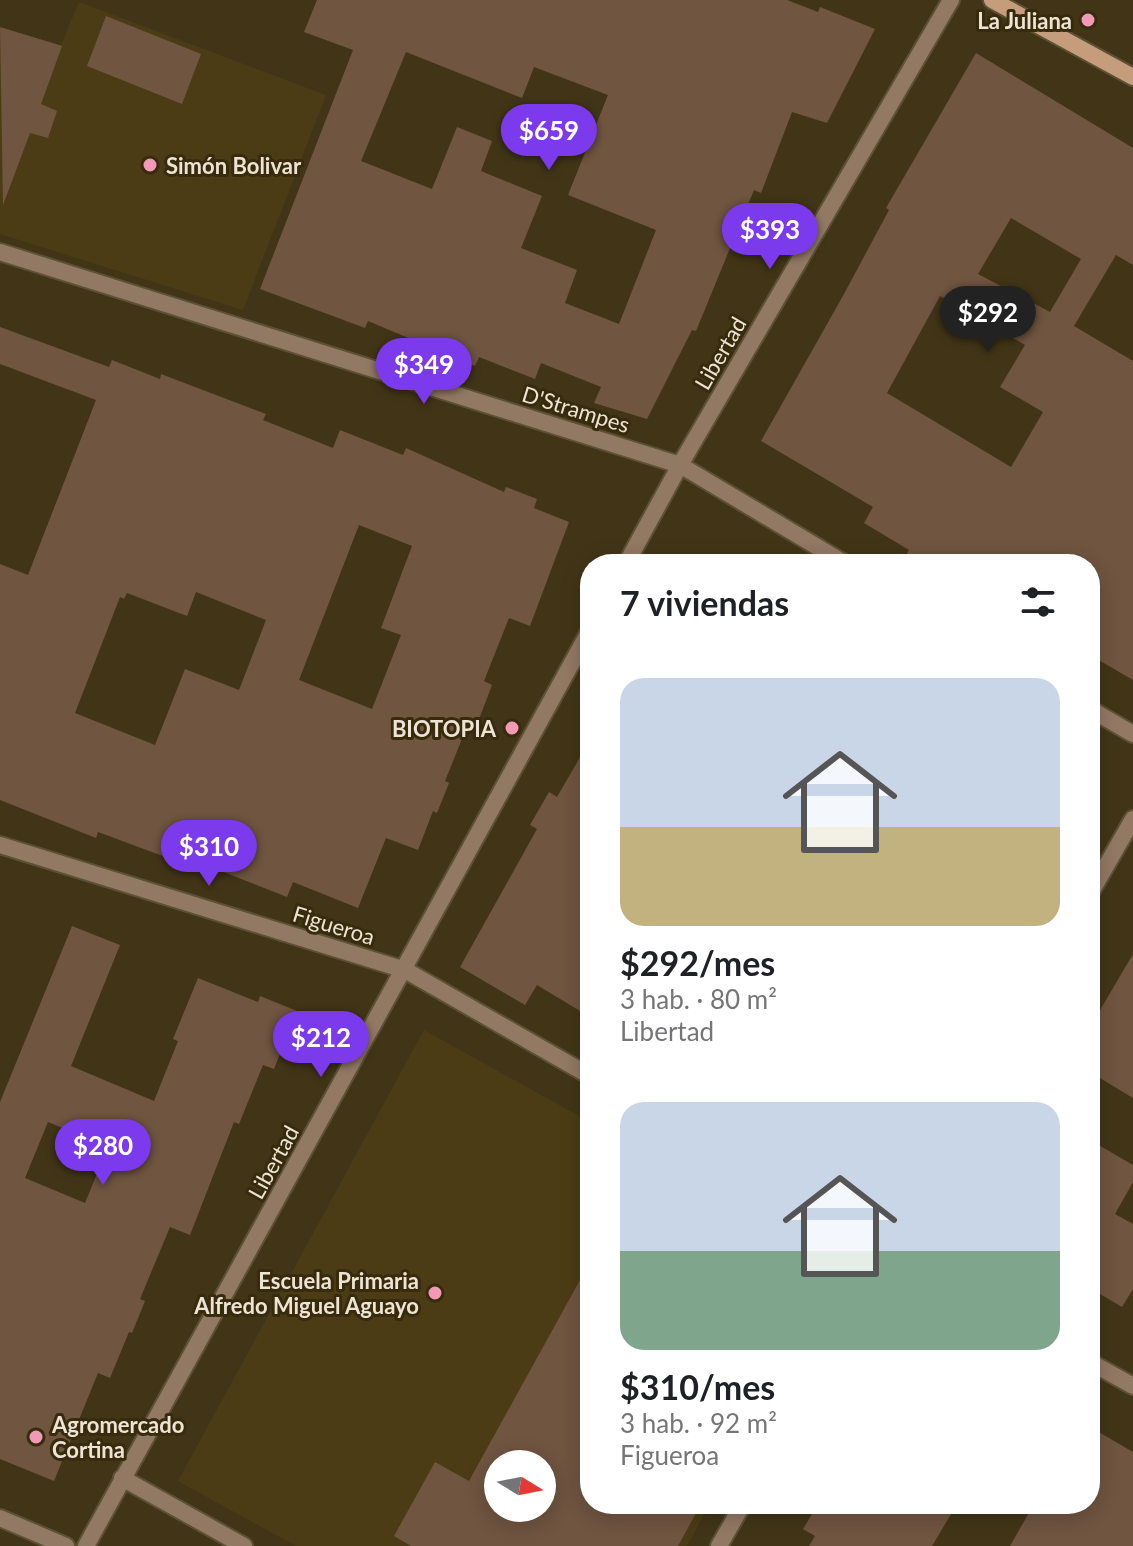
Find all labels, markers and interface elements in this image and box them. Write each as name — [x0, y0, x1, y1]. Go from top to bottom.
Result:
place label: La Juliana — [977, 7, 1072, 34]
marker: La Juliana — [1079, 11, 1097, 29]
pin: $659 — [502, 104, 596, 172]
text: $659 — [519, 114, 579, 146]
place label: Simón Bolivar — [166, 152, 302, 179]
marker: Simón Bolivar — [141, 156, 159, 174]
pin: $393 — [723, 203, 817, 271]
text: $393 — [740, 213, 800, 245]
pin: $292 — [941, 286, 1035, 354]
text: $292 — [958, 296, 1018, 328]
street label: Libertad — [688, 312, 752, 394]
pin: $349 — [377, 338, 471, 406]
text: $349 — [394, 348, 454, 380]
street label: D'Strampes — [519, 380, 633, 438]
icon: filters — [1016, 580, 1060, 624]
text: 7 viviendas — [620, 582, 789, 623]
place label: BIOTOPIA — [392, 715, 497, 742]
marker: BIOTOPIA — [503, 719, 521, 737]
icon: home — [768, 730, 912, 874]
pin: $310 — [162, 820, 256, 888]
text: $310 — [179, 830, 239, 862]
street label: Figueroa — [290, 900, 378, 950]
text: $292/mes — [620, 942, 775, 983]
text: 3 hab. · 80 m² — [620, 983, 777, 1015]
pin: $212 — [274, 1011, 368, 1079]
text: Libertad — [620, 1015, 714, 1047]
text: $212 — [291, 1021, 351, 1053]
pin: $280 — [56, 1119, 150, 1187]
street label: Libertad — [242, 1121, 304, 1203]
text: $280 — [73, 1129, 133, 1161]
icon: home — [768, 1154, 912, 1298]
place label: Escuela Primaria Alfredo Miguel Aguayo — [193, 1267, 419, 1319]
marker: Escuela Primaria Alfredo Miguel Aguayo — [426, 1284, 444, 1302]
text: $310/mes — [620, 1366, 775, 1407]
text: 3 hab. · 92 m² — [620, 1407, 777, 1439]
place label: Agromercado Cortina — [51, 1411, 184, 1463]
marker: Agromercado Cortina — [27, 1428, 45, 1446]
text: Figueroa — [620, 1439, 719, 1471]
north arrow — [484, 1450, 556, 1522]
map controls — [484, 1450, 556, 1522]

